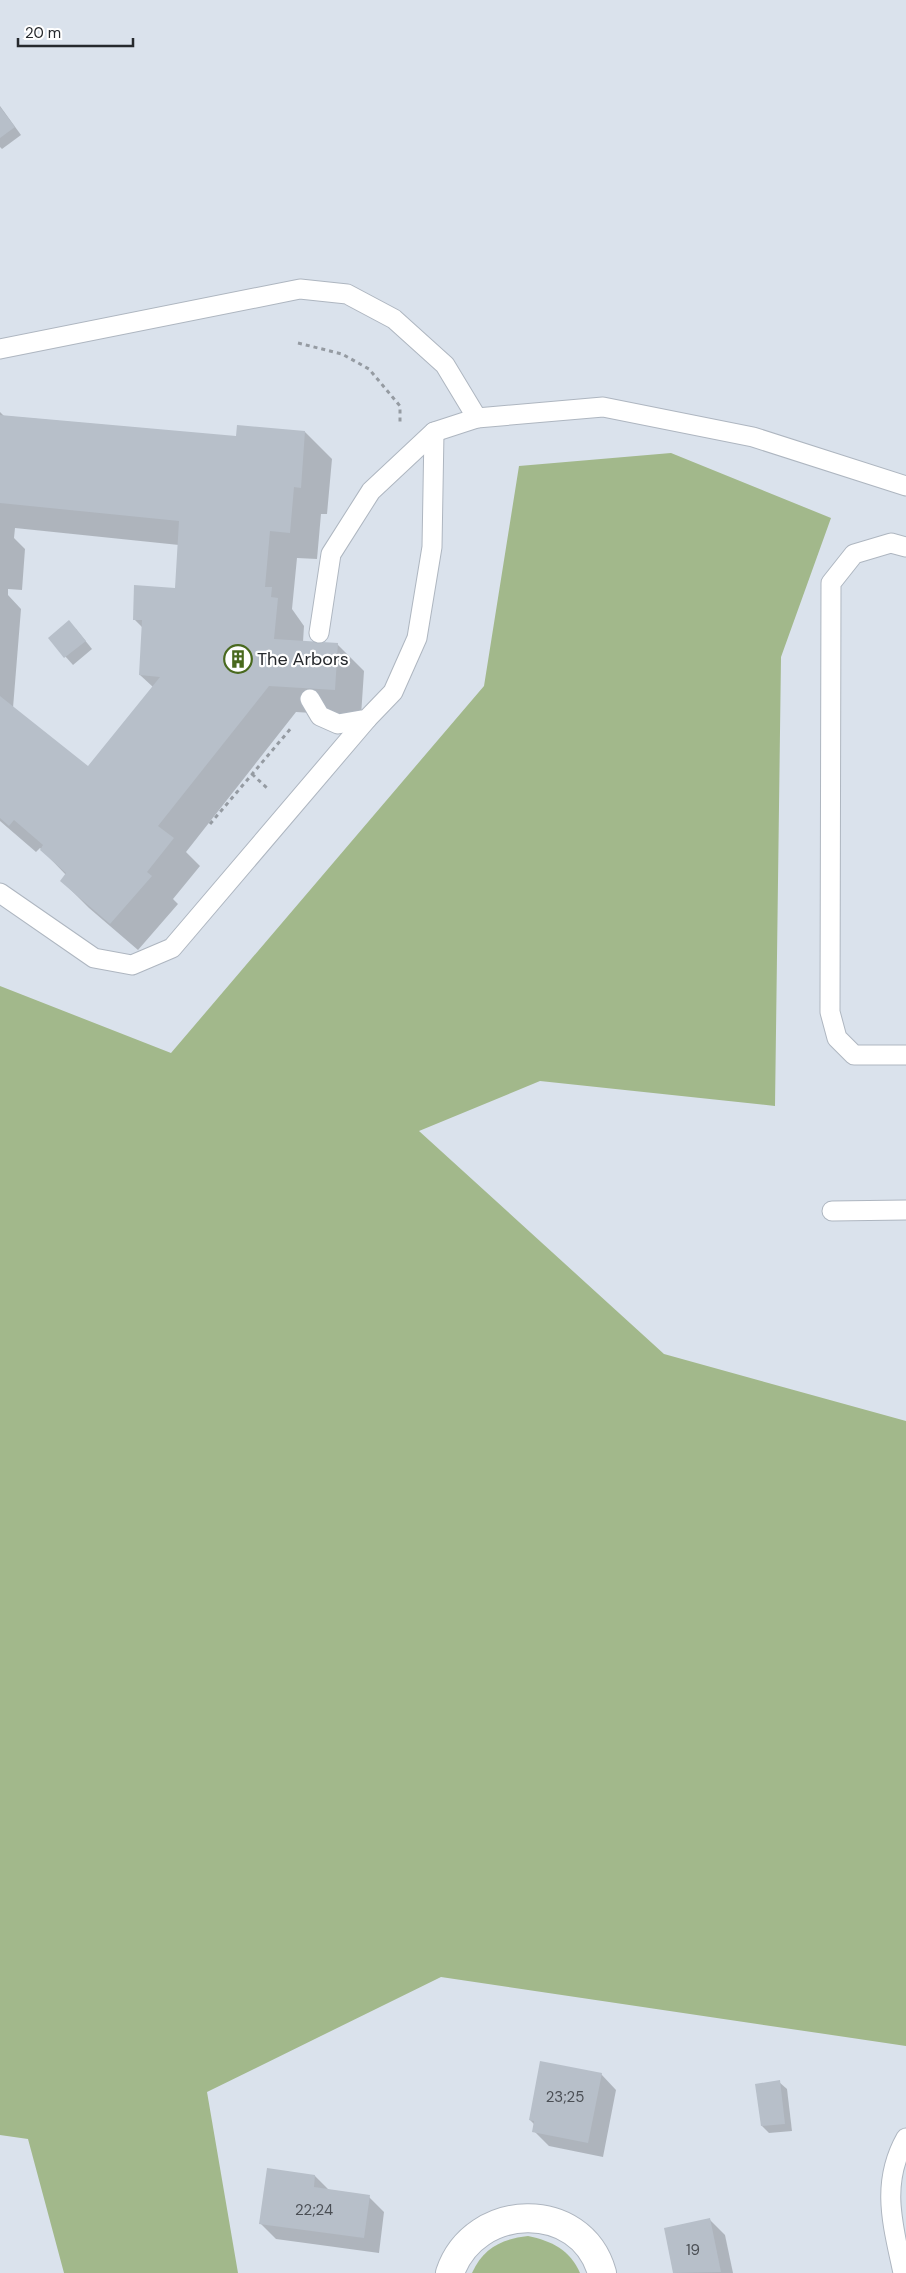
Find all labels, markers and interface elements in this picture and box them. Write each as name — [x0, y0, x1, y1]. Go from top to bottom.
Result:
scale bar — [18, 15, 132, 47]
text: 20 m — [25, 23, 61, 43]
building icon: The Arbors — [223, 644, 253, 674]
place label: The Arbors — [257, 647, 349, 671]
house number: 23;25 — [546, 2087, 584, 2107]
house number: 22;24 — [295, 2200, 333, 2220]
house number: 19 — [686, 2240, 700, 2260]

